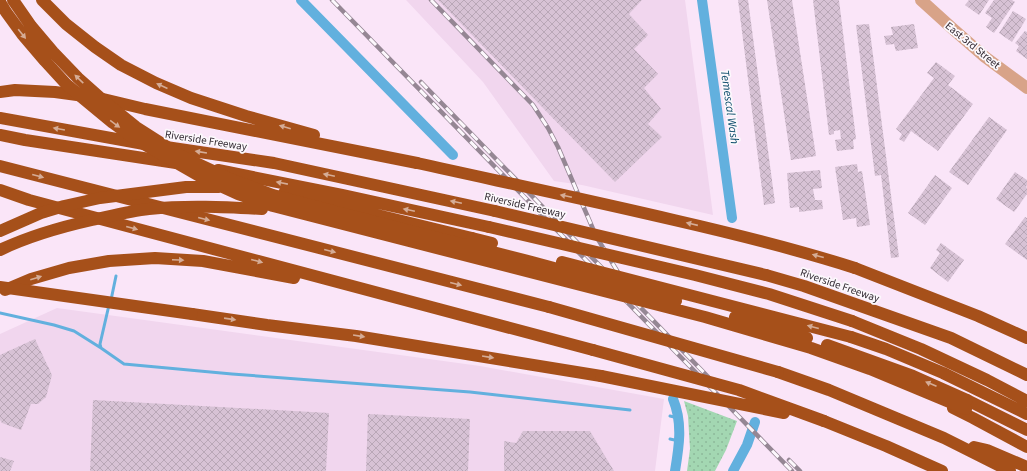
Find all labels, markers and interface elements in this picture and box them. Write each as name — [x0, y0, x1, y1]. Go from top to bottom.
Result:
street label: East 3rd Street — [942, 19, 1004, 72]
one-way arrow — [18, 28, 27, 39]
water label: Temescal Wash — [716, 69, 743, 145]
one-way arrow — [74, 75, 83, 84]
one-way arrow — [156, 82, 168, 88]
one-way arrow — [110, 120, 120, 128]
one-way arrow — [279, 124, 291, 130]
one-way arrow — [53, 126, 65, 132]
street label: Riverside Freeway — [164, 127, 248, 154]
one-way arrow — [195, 149, 207, 155]
one-way arrow — [323, 172, 335, 178]
one-way arrow — [32, 173, 44, 179]
one-way arrow — [276, 180, 288, 186]
street label: Riverside Freeway — [483, 189, 567, 222]
one-way arrow — [559, 192, 572, 198]
one-way arrow — [450, 199, 463, 205]
one-way arrow — [403, 206, 416, 212]
one-way arrow — [198, 217, 210, 223]
one-way arrow — [686, 221, 699, 227]
one-way arrow — [125, 225, 138, 231]
one-way arrow — [324, 249, 336, 255]
one-way arrow — [812, 253, 825, 259]
one-way arrow — [172, 256, 184, 263]
one-way arrow — [251, 258, 263, 264]
street label: Riverside Freeway — [798, 265, 881, 306]
one-way arrow — [31, 275, 43, 281]
one-way arrow — [450, 281, 462, 287]
one-way arrow — [224, 316, 236, 322]
one-way arrow — [807, 324, 820, 330]
one-way arrow — [353, 333, 365, 339]
one-way arrow — [481, 354, 494, 360]
one-way arrow — [926, 381, 937, 387]

